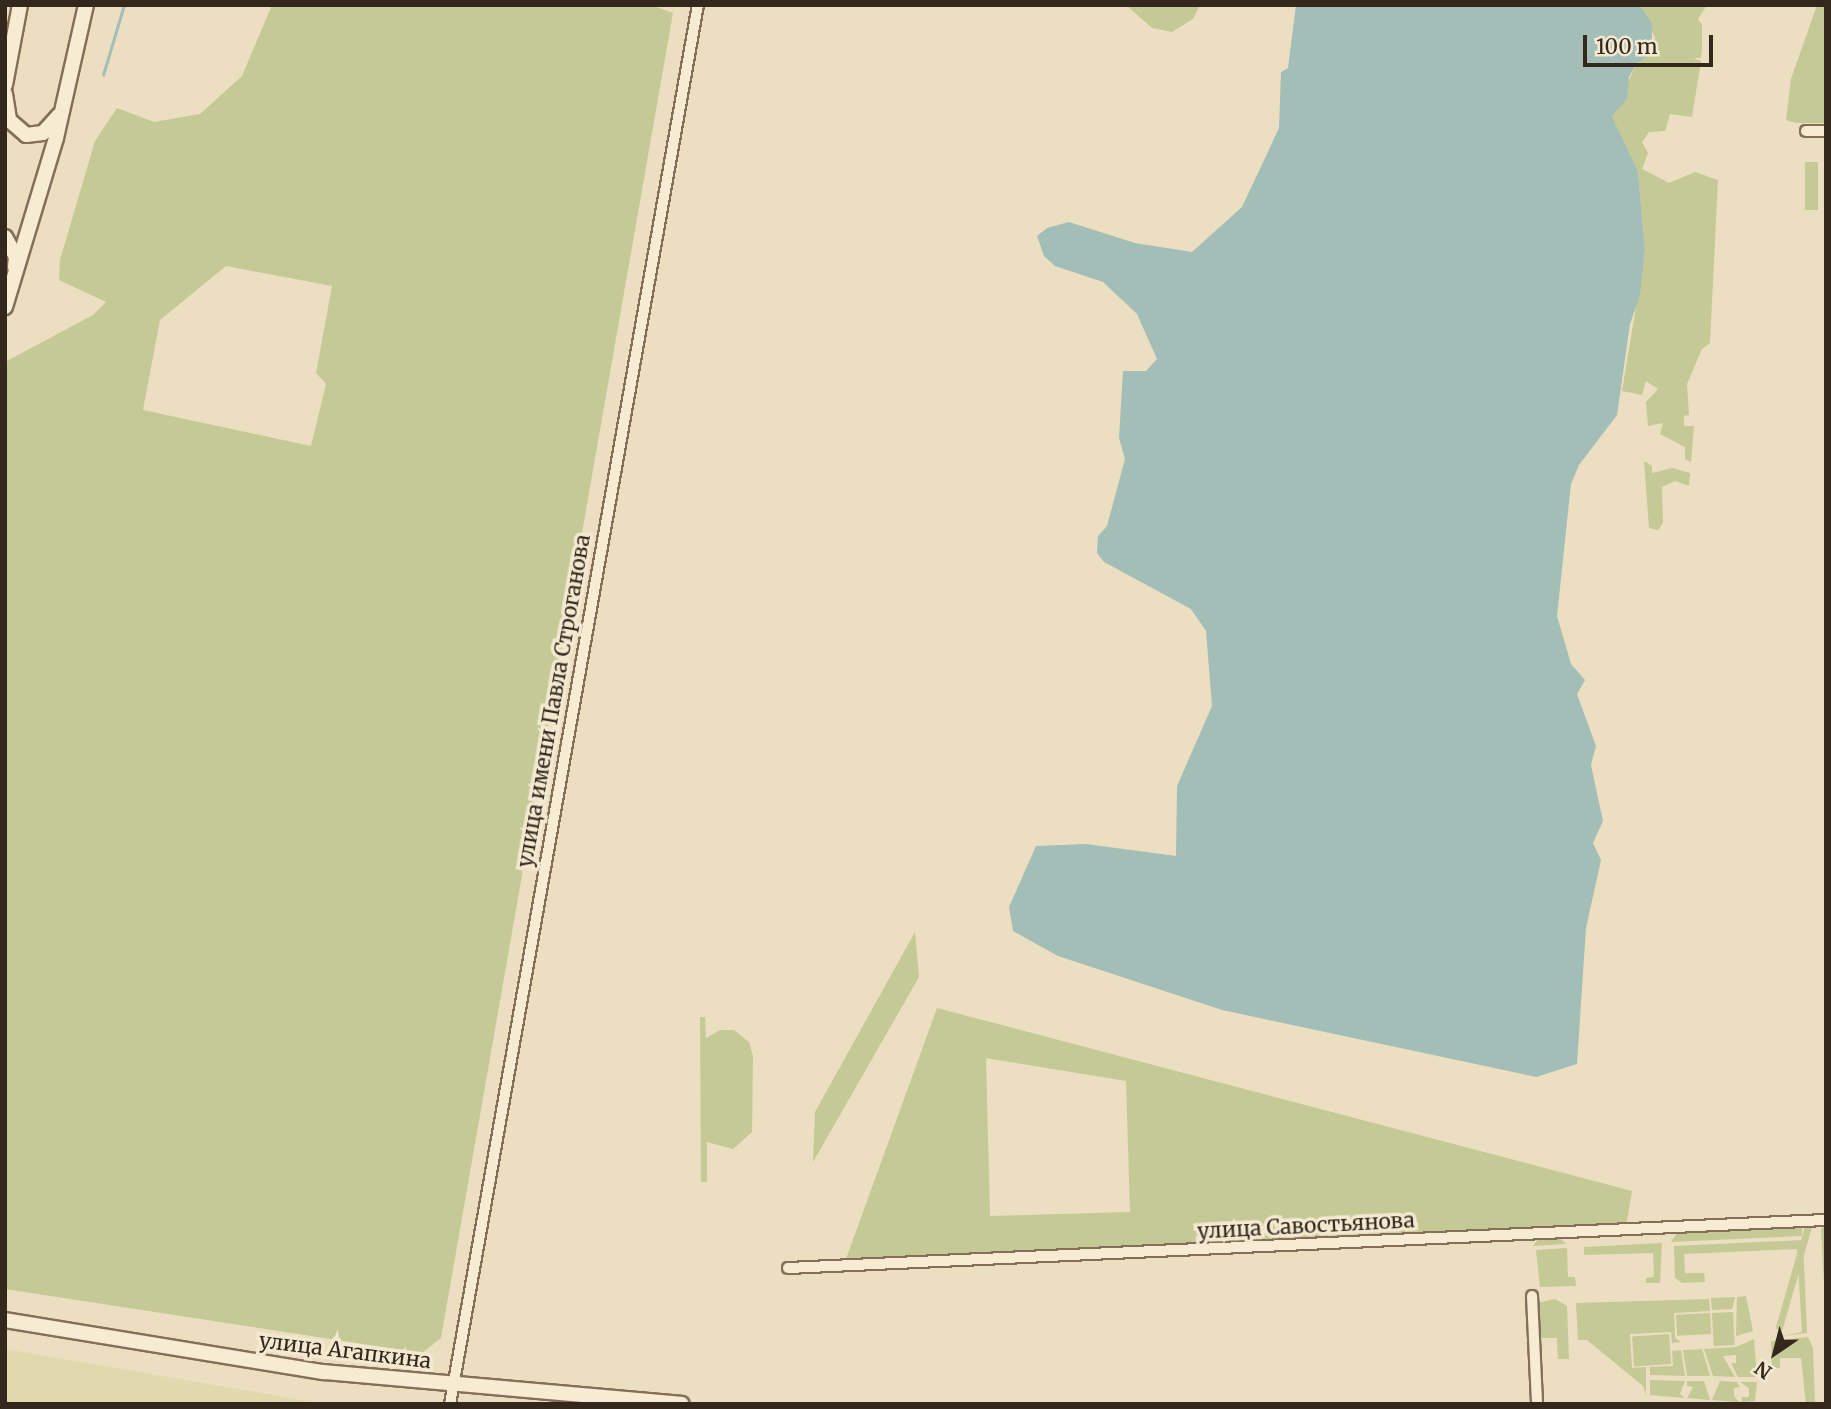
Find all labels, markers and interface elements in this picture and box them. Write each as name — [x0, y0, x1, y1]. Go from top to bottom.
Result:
scale bar — [1586, 21, 1716, 65]
text: 100 m — [1596, 33, 1658, 60]
street label: улица имени Павла Строганова — [512, 533, 596, 869]
street label: улица Савостьянова — [1197, 1208, 1415, 1244]
north arrow — [1740, 1318, 1810, 1388]
street label: улица Агапкина — [257, 1328, 433, 1374]
text: N — [1750, 1356, 1776, 1384]

